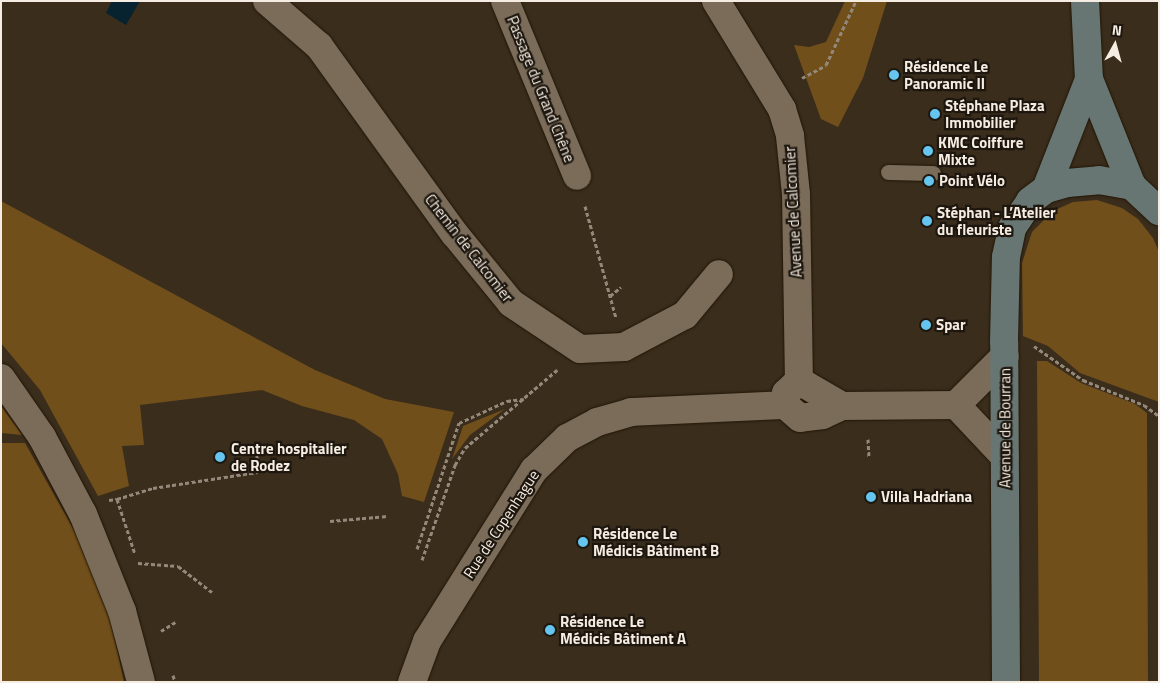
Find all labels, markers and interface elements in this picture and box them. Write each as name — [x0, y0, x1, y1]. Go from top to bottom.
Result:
street label: Passage du Grand Chêne — [503, 13, 579, 165]
text: N — [1111, 19, 1123, 41]
north arrow — [1090, 20, 1140, 70]
place label: Résidence Le Panoramic II — [904, 57, 988, 92]
marker: Résidence Le Panoramic II — [888, 69, 900, 81]
place label: Stéphane Plaza Immobilier — [945, 96, 1045, 131]
marker: Stéphane Plaza Immobilier — [929, 108, 941, 120]
place label: KMC Coiffure Mixte — [938, 133, 1023, 168]
marker: KMC Coiffure Mixte — [922, 145, 934, 157]
street label: Avenue de Calcomier — [781, 146, 805, 278]
place label: Point Vélo — [939, 172, 1005, 190]
marker: Point Vélo — [923, 175, 935, 187]
street label: Chemin de Calcomier — [421, 190, 517, 306]
place label: Stéphan - L’Atelier du fleuriste — [937, 203, 1056, 238]
marker: Stéphan - L’Atelier du fleuriste — [921, 215, 933, 227]
place label: Spar — [936, 316, 966, 334]
marker: Spar — [920, 319, 932, 331]
street label: Avenue de Bourran — [996, 368, 1014, 488]
place label: Centre hospitalier de Rodez — [231, 439, 347, 474]
marker: Centre hospitalier de Rodez — [213, 450, 227, 464]
street label: Rue de Copenhague — [459, 467, 543, 581]
place label: Villa Hadriana — [881, 488, 972, 506]
marker: Villa Hadriana — [865, 491, 877, 503]
place label: Résidence Le Médicis Bâtiment B — [593, 524, 719, 559]
marker: Résidence Le Médicis Bâtiment B — [577, 536, 589, 548]
place label: Résidence Le Médicis Bâtiment A — [560, 612, 686, 647]
marker: Résidence Le Médicis Bâtiment A — [544, 624, 556, 636]

